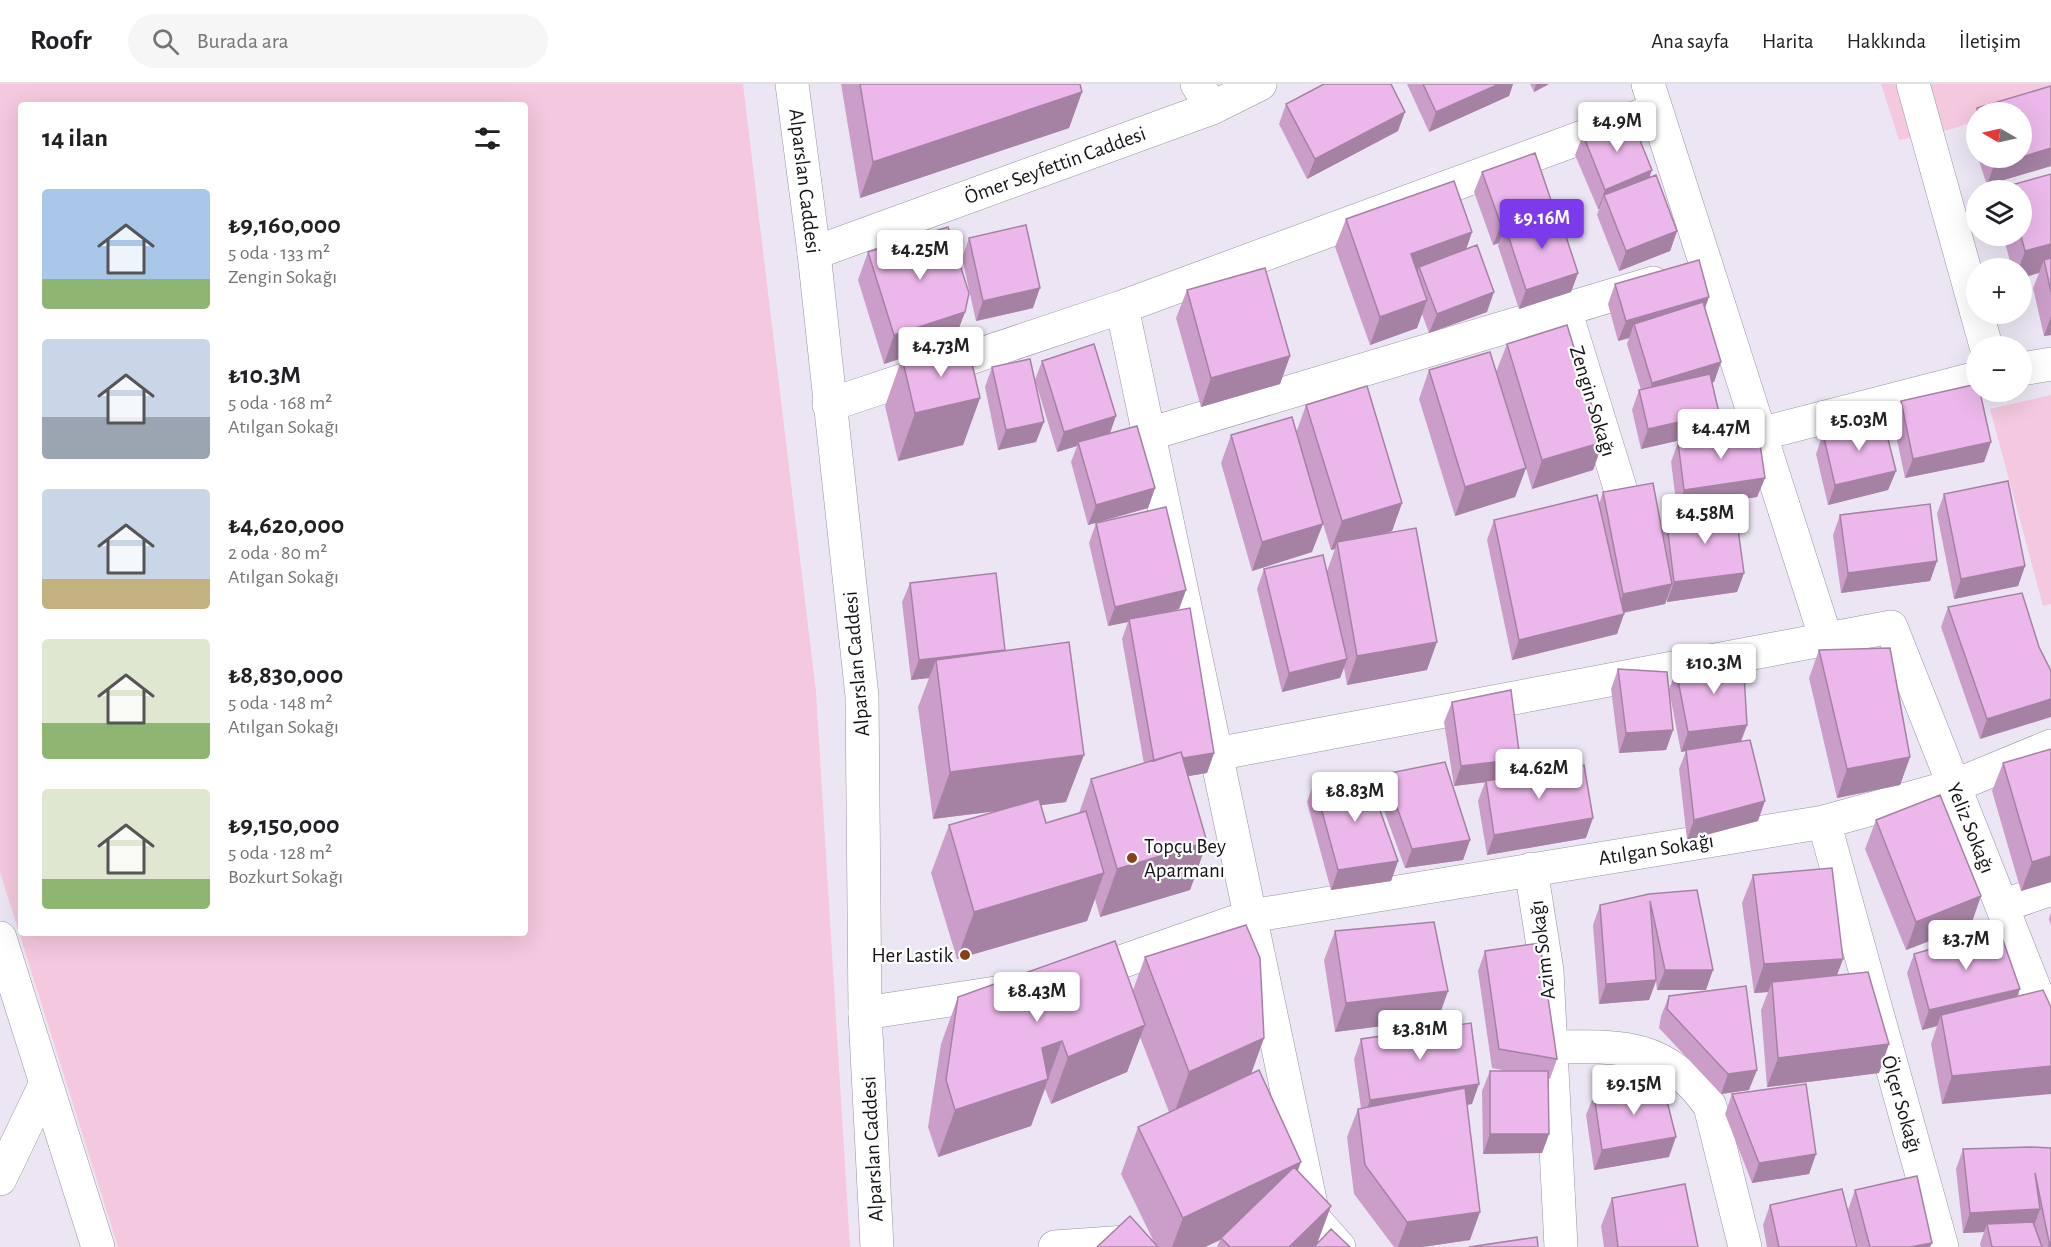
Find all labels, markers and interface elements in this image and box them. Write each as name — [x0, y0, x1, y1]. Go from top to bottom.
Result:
search box — [128, 14, 548, 68]
icon: search — [149, 25, 182, 58]
text: Roofr — [30, 27, 92, 55]
text: Burada ara — [197, 30, 289, 52]
text: Ana sayfa — [1651, 31, 1729, 52]
text: Harita — [1762, 31, 1814, 52]
text: Hakkında — [1847, 31, 1926, 52]
text: İletişim — [1959, 31, 2021, 52]
pin: ₺4.9M — [1575, 102, 1659, 153]
north arrow — [1966, 102, 2032, 168]
map controls — [1966, 102, 2032, 402]
street label: Alparslan Caddesi — [785, 107, 824, 255]
text: ₺4.9M — [1592, 111, 1642, 131]
icon: filters — [471, 122, 504, 155]
street label: Ömer Seyfettin Caddesi — [961, 122, 1149, 208]
text: 14 ilan — [42, 125, 108, 151]
button: layers — [1966, 180, 2032, 246]
pin: ₺9.16M — [1493, 199, 1591, 250]
text: ₺9.16M — [1514, 208, 1570, 228]
text: ₺9,160,000 — [228, 212, 341, 238]
icon: home — [90, 213, 162, 285]
pin: ₺4.25M — [871, 230, 969, 281]
text: ₺4.25M — [891, 239, 949, 259]
text: 5 oda · 133 m² — [228, 243, 330, 263]
button: + — [1966, 258, 2032, 324]
text: Zengin Sokağı — [228, 267, 337, 287]
pin: ₺4.73M — [892, 327, 990, 378]
text: ₺4.73M — [912, 336, 970, 356]
button: − — [1966, 336, 2032, 402]
street label: Zengin Sokağı — [1566, 343, 1619, 459]
text: ₺10.3M — [228, 362, 301, 388]
icon: home — [90, 363, 162, 435]
text: 5 oda · 168 m² — [228, 393, 332, 413]
pin: ₺5.03M — [1810, 401, 1908, 452]
pin: ₺4.47M — [1672, 409, 1770, 460]
text: ₺5.03M — [1830, 410, 1888, 430]
text: Atılgan Sokağı — [228, 417, 339, 437]
text: ₺4.47M — [1692, 418, 1750, 438]
pin: ₺4.58M — [1656, 494, 1754, 545]
text: ₺4.58M — [1676, 503, 1734, 523]
text: ₺4,620,000 — [228, 512, 344, 538]
icon: home — [90, 513, 162, 585]
text: 2 oda · 80 m² — [228, 543, 327, 563]
text: Atılgan Sokağı — [228, 567, 339, 587]
street label: Alparslan Caddesi — [840, 590, 873, 738]
pin: ₺10.3M — [1665, 644, 1763, 695]
text: ₺10.3M — [1686, 653, 1742, 673]
text: ₺8,830,000 — [228, 662, 343, 688]
icon: home — [90, 663, 162, 735]
text: 5 oda · 148 m² — [228, 693, 333, 713]
text: Atılgan Sokağı — [228, 717, 339, 737]
pin: ₺4.62M — [1490, 749, 1588, 800]
text: ₺4.62M — [1509, 758, 1569, 778]
pin: ₺8.83M — [1306, 772, 1404, 823]
street label: Yeliz Sokağı — [1943, 780, 1998, 877]
text: ₺8.83M — [1326, 781, 1384, 801]
text: ₺9,150,000 — [228, 812, 340, 838]
icon: home — [90, 813, 162, 885]
street label: Atılgan Sokağı — [1597, 830, 1715, 869]
place label: Topçu Bey Aparmanı — [1144, 836, 1226, 881]
text: 5 oda · 128 m² — [228, 843, 332, 863]
marker: Topçu Bey Aparmanı — [1125, 851, 1139, 865]
text: Bozkurt Sokağı — [228, 867, 343, 887]
street label: Azim Sokağı — [1526, 899, 1559, 1001]
pin: ₺3.7M — [1924, 920, 2008, 971]
text: ₺3.7M — [1942, 929, 1990, 949]
place label: Her Lastik — [872, 945, 953, 966]
marker: Her Lastik — [958, 948, 972, 962]
pin: ₺8.43M — [988, 972, 1086, 1023]
text: ₺8.43M — [1008, 981, 1066, 1001]
pin: ₺3.81M — [1371, 1010, 1469, 1061]
text: ₺3.81M — [1392, 1019, 1448, 1039]
street label: Ölçer Sokağı — [1878, 1053, 1926, 1155]
pin: ₺9.15M — [1585, 1065, 1683, 1116]
text: ₺9.15M — [1606, 1074, 1662, 1094]
street label: Alparslan Caddesi — [858, 1076, 887, 1222]

